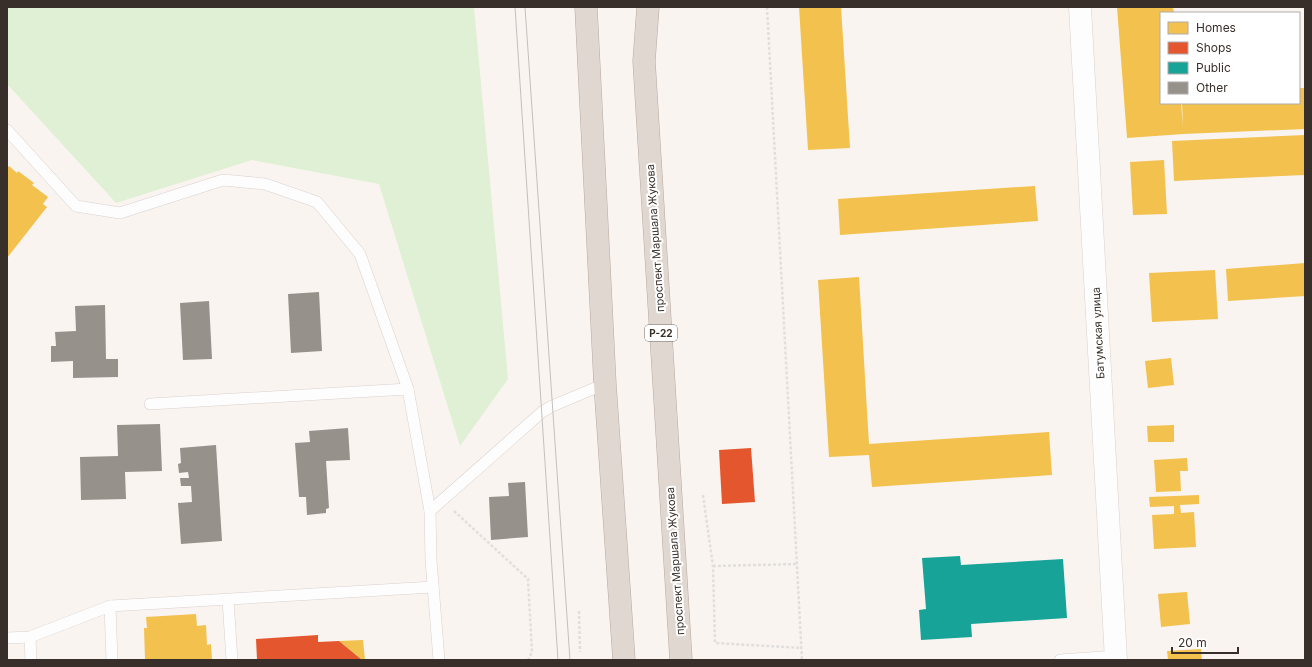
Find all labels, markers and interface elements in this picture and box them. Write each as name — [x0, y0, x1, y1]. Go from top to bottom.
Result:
legend — [1160, 12, 1300, 104]
text: Homes — [1196, 20, 1236, 35]
text: Shops — [1196, 40, 1232, 55]
text: Public — [1196, 60, 1231, 75]
text: Other — [1196, 80, 1228, 95]
street label: проспект Маршала Жукова — [643, 164, 667, 312]
street label: Батумская улица — [1089, 287, 1107, 379]
road number: Р-22 — [645, 325, 677, 341]
street label: проспект Маршала Жукова — [663, 487, 687, 635]
scale bar — [1172, 629, 1238, 655]
text: 20 m — [1178, 635, 1207, 650]

